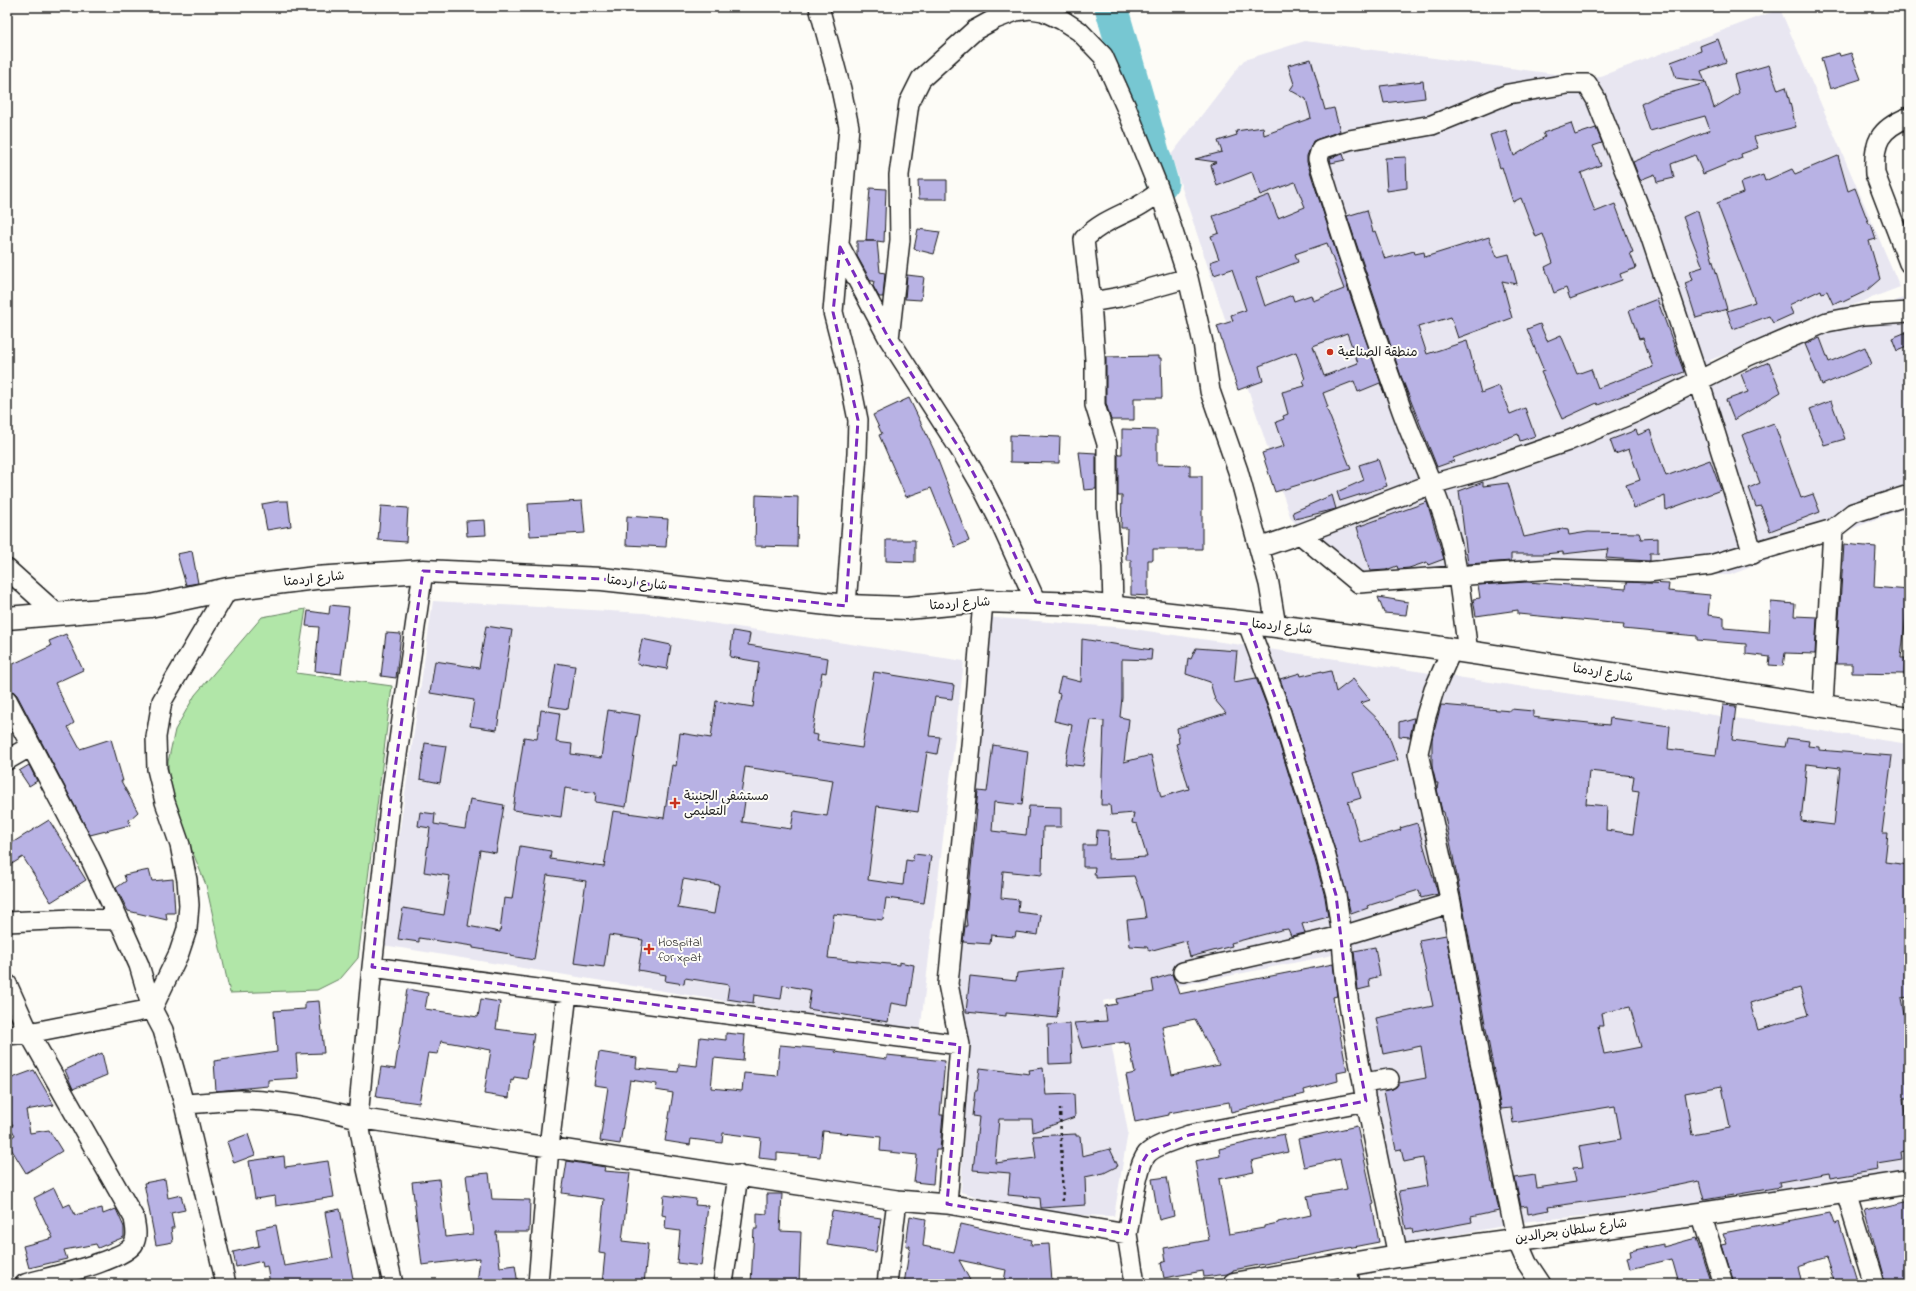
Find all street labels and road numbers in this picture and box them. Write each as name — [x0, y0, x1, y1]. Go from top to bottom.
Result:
street label: شارع اردمتا — [283, 566, 345, 592]
street label: شارع اردمتا — [606, 570, 668, 596]
street label: شارع اردمتا — [929, 592, 991, 616]
street label: شارع اردمتا — [1251, 614, 1313, 640]
street label: شارع اردمتا — [1571, 659, 1635, 687]
street label: شارع سلطان بحرالدين — [1514, 1214, 1628, 1248]

